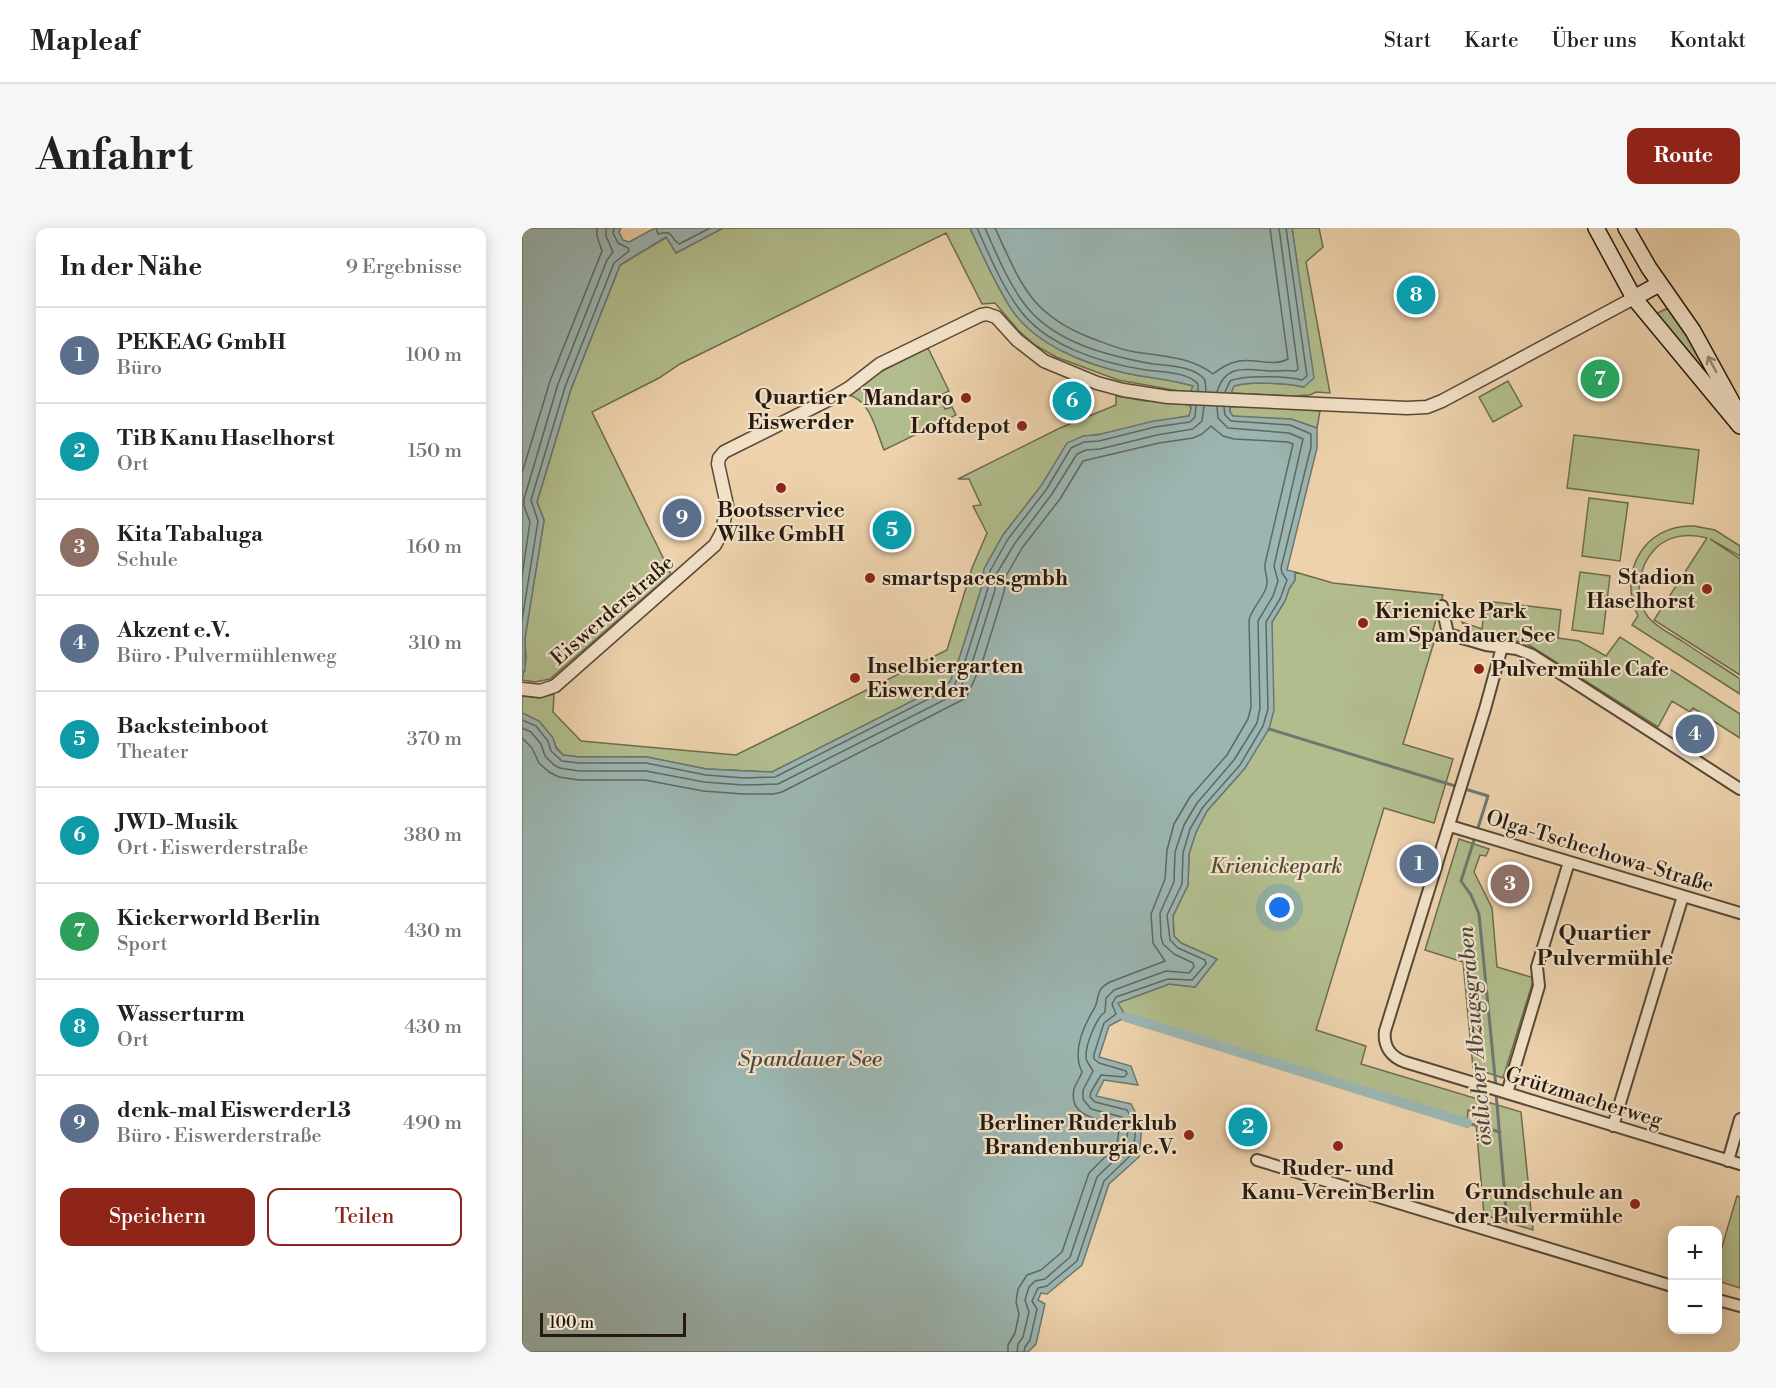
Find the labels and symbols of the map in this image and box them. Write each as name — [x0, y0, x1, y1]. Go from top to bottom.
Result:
pin: 8 — [1396, 272, 1436, 318]
pin: 7 — [1580, 356, 1620, 402]
one-way arrow — [1705, 356, 1717, 374]
pin: 6 — [1052, 378, 1092, 423]
district label: Quartier Eiswerder — [748, 384, 854, 436]
place label: Mandaro — [863, 386, 954, 412]
marker: Mandaro — [959, 391, 973, 405]
place label: Loftdepot — [910, 414, 1011, 440]
marker: Loftdepot — [1015, 419, 1029, 433]
marker: Bootsservice Wilke GmbH — [774, 481, 788, 495]
pin: 9 — [662, 496, 702, 540]
place label: Bootsservice Wilke GmbH — [716, 498, 845, 548]
pin: 5 — [872, 508, 911, 552]
street label: Eiswerderstraße — [546, 550, 680, 672]
place label: Stadion Haselhorst — [1586, 565, 1696, 615]
place label: smartspaces.gmbh — [882, 566, 1068, 592]
marker: smartspaces.gmbh — [863, 571, 877, 585]
marker: Stadion Haselhorst — [1700, 582, 1714, 596]
place label: Krienicke Park am Spandauer See — [1375, 599, 1556, 649]
marker: Krienicke Park am Spandauer See — [1356, 616, 1370, 630]
place label: Inselbiergarten Eiswerder — [867, 654, 1023, 704]
place label: Pulvermühle Cafe — [1491, 657, 1669, 683]
marker: Pulvermühle Cafe — [1472, 662, 1486, 676]
marker: Inselbiergarten Eiswerder — [848, 671, 862, 685]
pin: 4 — [1676, 712, 1714, 756]
street label: Olga-Tschechowa-Straße — [1483, 805, 1717, 899]
pin: 1 — [1400, 842, 1438, 886]
park label: Krienickepark — [1210, 854, 1342, 880]
pin: 3 — [1490, 862, 1530, 906]
your location — [1265, 893, 1294, 922]
district label: Quartier Pulvermühle — [1537, 920, 1673, 972]
water label: östlicher Abzugsgraben — [1452, 924, 1499, 1147]
water label: Spandauer See — [738, 1046, 882, 1073]
street label: Grützmacherweg — [1502, 1062, 1666, 1134]
pin: 2 — [1228, 1104, 1268, 1150]
place label: Berliner Ruderklub Brandenburgia e.V. — [979, 1111, 1177, 1161]
marker: Berliner Ruderklub Brandenburgia e.V. — [1182, 1128, 1196, 1142]
marker: Ruder- und Kanu-Verein Berlin — [1331, 1139, 1345, 1153]
place label: Ruder- und Kanu-Verein Berlin — [1241, 1156, 1435, 1206]
place label: Grundschule an der Pulvermühle — [1454, 1180, 1623, 1230]
marker: Grundschule an der Pulvermühle — [1628, 1197, 1642, 1211]
scale bar — [540, 1310, 686, 1338]

